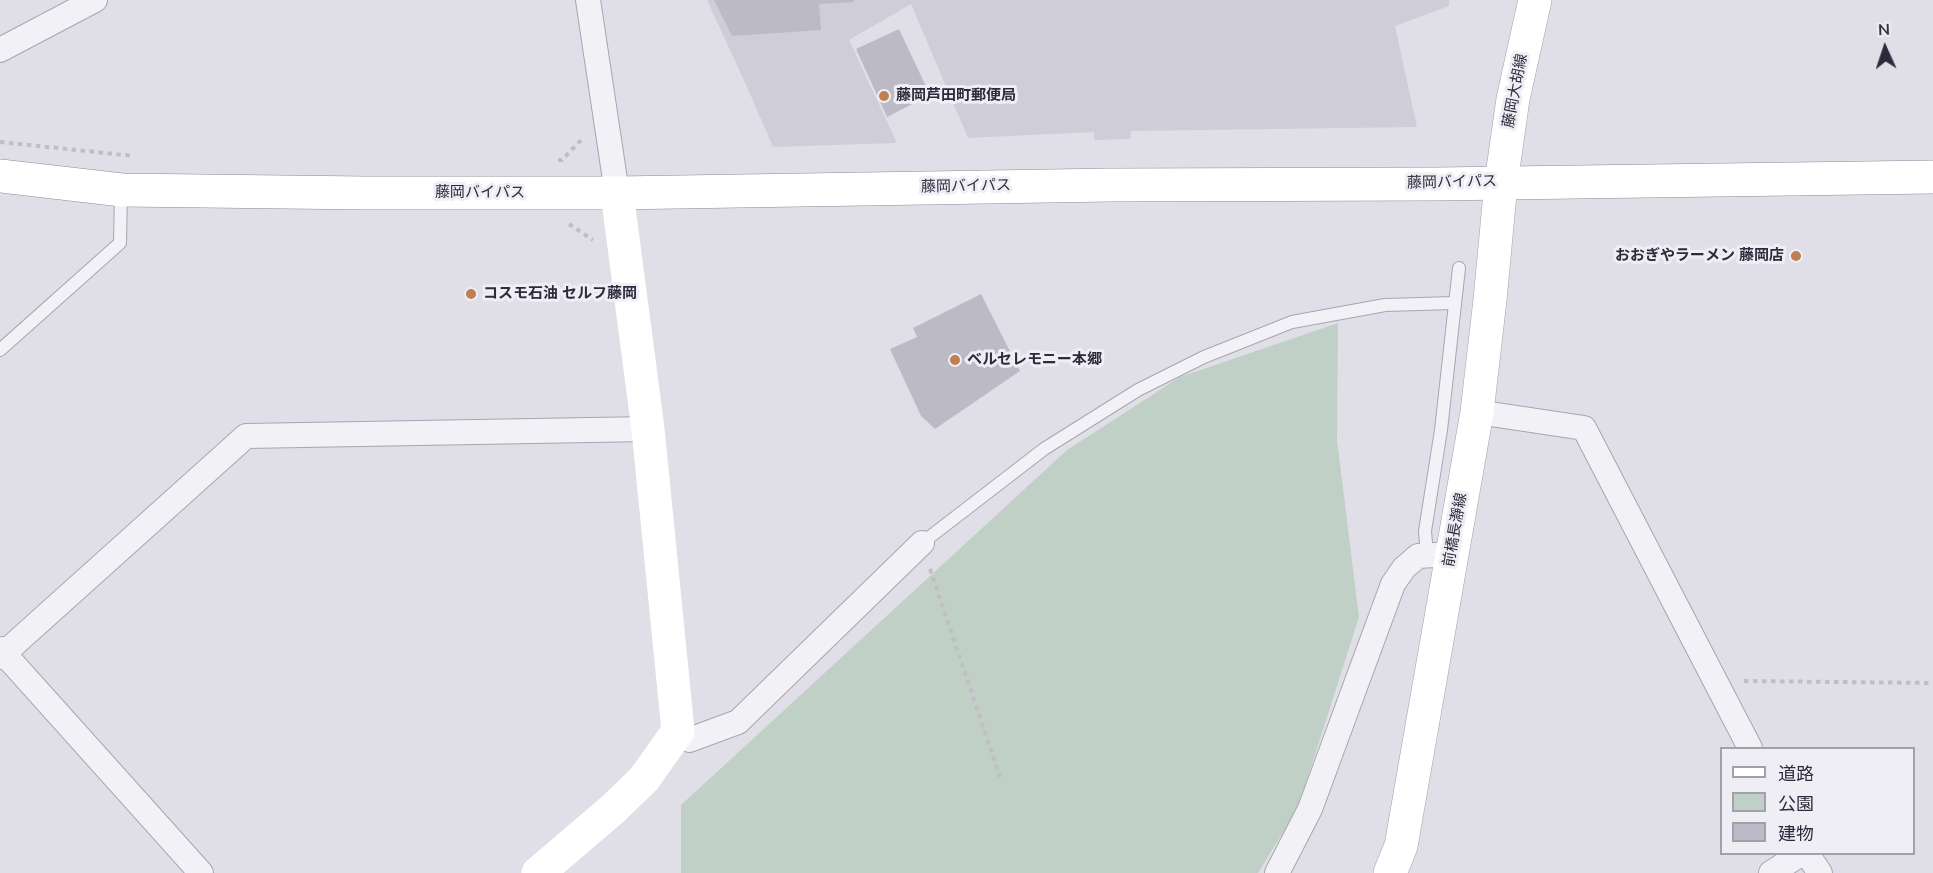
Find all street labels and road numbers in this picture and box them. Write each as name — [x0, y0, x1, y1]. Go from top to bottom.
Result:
street label: 藤岡大胡線 — [1500, 52, 1532, 130]
street label: 藤岡バイパス — [1407, 173, 1497, 193]
street label: 藤岡バイパス — [921, 177, 1011, 197]
street label: 藤岡バイパス — [435, 184, 525, 202]
street label: 前橋長瀞線 — [1441, 492, 1471, 568]

